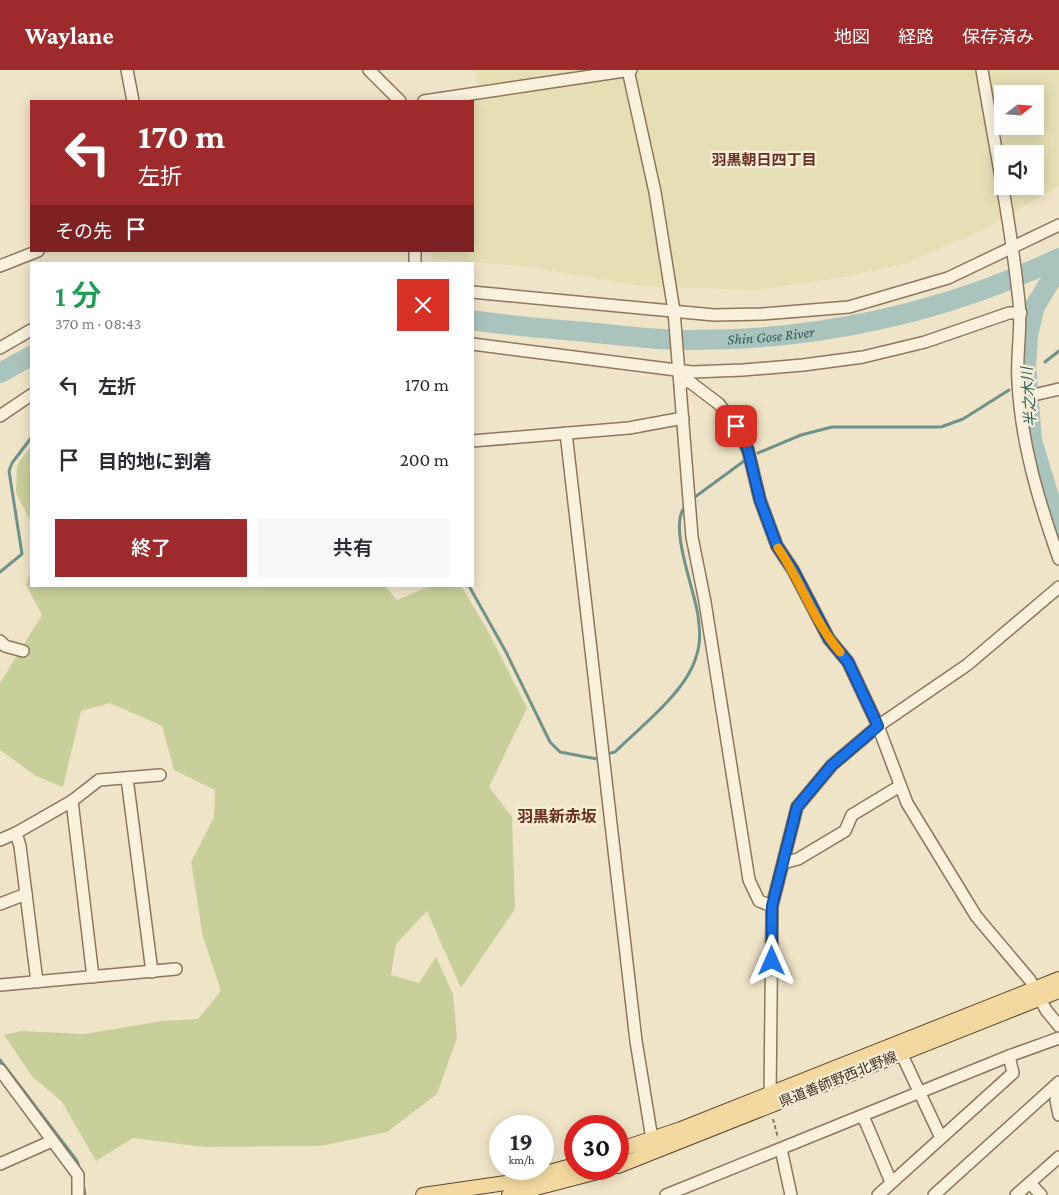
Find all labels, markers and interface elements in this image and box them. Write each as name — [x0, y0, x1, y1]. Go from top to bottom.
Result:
text: Waylane — [25, 22, 114, 49]
text: 地図 — [834, 27, 870, 47]
text: 経路 — [898, 27, 934, 47]
text: 保存済み — [962, 27, 1034, 47]
north arrow — [994, 85, 1044, 135]
map controls — [994, 85, 1044, 195]
text: 170 m — [138, 117, 225, 156]
icon: left — [55, 120, 120, 185]
button: sound — [994, 145, 1044, 195]
district label: 羽黒朝日四丁目 — [711, 152, 817, 168]
text: 左折 — [138, 164, 182, 189]
icon: arrive — [122, 215, 150, 243]
text: その先 — [55, 221, 112, 242]
text: 1 分 — [55, 279, 101, 312]
button: close — [397, 279, 449, 331]
text: 370 m · 08:43 — [55, 315, 141, 332]
water label: Shin Gose River — [727, 323, 816, 347]
water label: 半之木川 — [1019, 365, 1039, 427]
icon: left — [55, 371, 83, 399]
text: 170 m — [405, 374, 449, 395]
text: 左折 — [98, 376, 136, 397]
pin — [715, 405, 757, 447]
icon: arrive — [722, 412, 750, 440]
icon: arrive — [55, 446, 83, 474]
text: 200 m — [400, 449, 449, 470]
text: 目的地に到着 — [98, 451, 212, 472]
button: 終了 — [55, 519, 247, 577]
button: 共有 — [257, 519, 449, 577]
district label: 羽黒新赤坂 — [517, 808, 597, 825]
position arrow — [745, 934, 797, 986]
street label: 県道善師野西北野線 — [777, 1048, 899, 1110]
speed limit sign: 30 — [564, 1115, 629, 1180]
text: 19 — [510, 1128, 533, 1155]
text: km/h — [509, 1153, 534, 1167]

